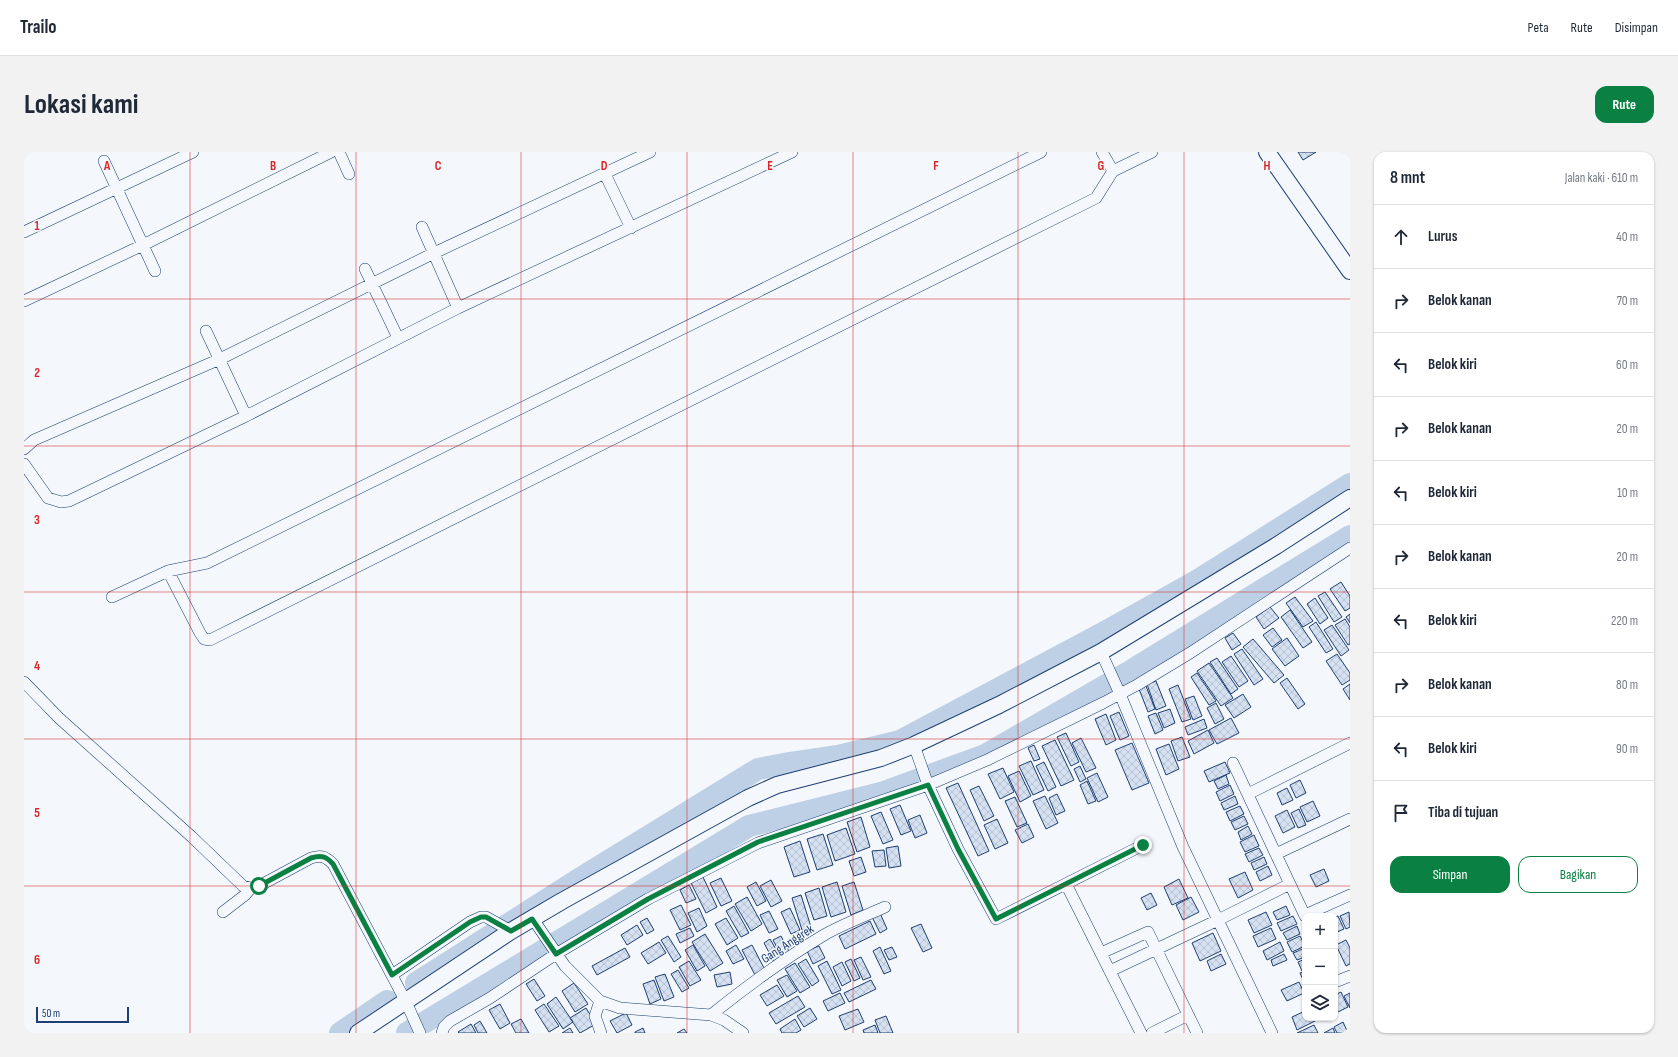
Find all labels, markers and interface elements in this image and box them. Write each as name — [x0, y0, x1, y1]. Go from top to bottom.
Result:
text: Trailo — [20, 16, 57, 39]
text: Peta — [1528, 19, 1549, 36]
text: Rute — [1571, 19, 1593, 36]
text: Disimpan — [1615, 19, 1658, 36]
button: Rute — [1595, 86, 1654, 123]
text: Lokasi kami — [24, 88, 138, 121]
text: A — [103, 158, 111, 174]
text: B — [270, 158, 276, 174]
text: C — [435, 158, 442, 174]
text: D — [601, 158, 608, 174]
text: E — [767, 158, 773, 174]
text: F — [933, 158, 939, 174]
text: G — [1098, 158, 1105, 174]
text: H — [1264, 158, 1271, 174]
text: 8 mnt — [1390, 168, 1425, 188]
text: Jalan kaki · 610 m — [1565, 170, 1638, 186]
text: 1 — [34, 218, 40, 234]
icon: ahead — [1390, 226, 1412, 248]
text: Lurus — [1428, 227, 1457, 246]
text: 40 m — [1616, 229, 1638, 245]
icon: right — [1390, 290, 1412, 312]
text: Belok kanan — [1428, 291, 1492, 310]
text: 70 m — [1617, 293, 1638, 309]
icon: left — [1390, 354, 1412, 376]
text: Belok kiri — [1428, 355, 1477, 374]
text: 60 m — [1616, 357, 1638, 373]
text: 2 — [34, 365, 40, 381]
icon: right — [1390, 418, 1412, 440]
text: Belok kanan — [1428, 419, 1492, 438]
text: 20 m — [1616, 421, 1638, 437]
icon: left — [1390, 482, 1412, 504]
text: Belok kiri — [1428, 483, 1477, 502]
text: 10 m — [1617, 485, 1638, 501]
text: 3 — [34, 512, 40, 528]
icon: right — [1390, 546, 1412, 568]
text: Belok kanan — [1428, 547, 1492, 566]
text: 20 m — [1616, 549, 1638, 565]
icon: left — [1390, 610, 1412, 632]
text: Belok kiri — [1428, 611, 1477, 630]
text: 220 m — [1611, 613, 1638, 629]
text: 4 — [34, 658, 40, 674]
icon: right — [1390, 674, 1412, 696]
text: Belok kanan — [1428, 675, 1492, 694]
text: 80 m — [1616, 677, 1638, 693]
icon: left — [1390, 738, 1412, 760]
text: Belok kiri — [1428, 739, 1477, 758]
text: 90 m — [1616, 741, 1638, 757]
icon: arrive — [1390, 802, 1412, 824]
text: Tiba di tujuan — [1428, 803, 1498, 822]
text: 5 — [34, 805, 40, 821]
route end — [1134, 836, 1152, 854]
button: Simpan — [1390, 856, 1510, 893]
button: Bagikan — [1518, 856, 1638, 893]
route start — [250, 877, 268, 895]
map controls — [1302, 913, 1338, 1021]
button: + — [1302, 913, 1338, 949]
street label: Gang Anggrek — [758, 921, 817, 967]
button: − — [1302, 949, 1338, 985]
text: 6 — [34, 952, 40, 968]
button: layers — [1302, 985, 1338, 1021]
scale bar — [36, 1005, 129, 1024]
text: 50 m — [42, 1007, 60, 1020]

